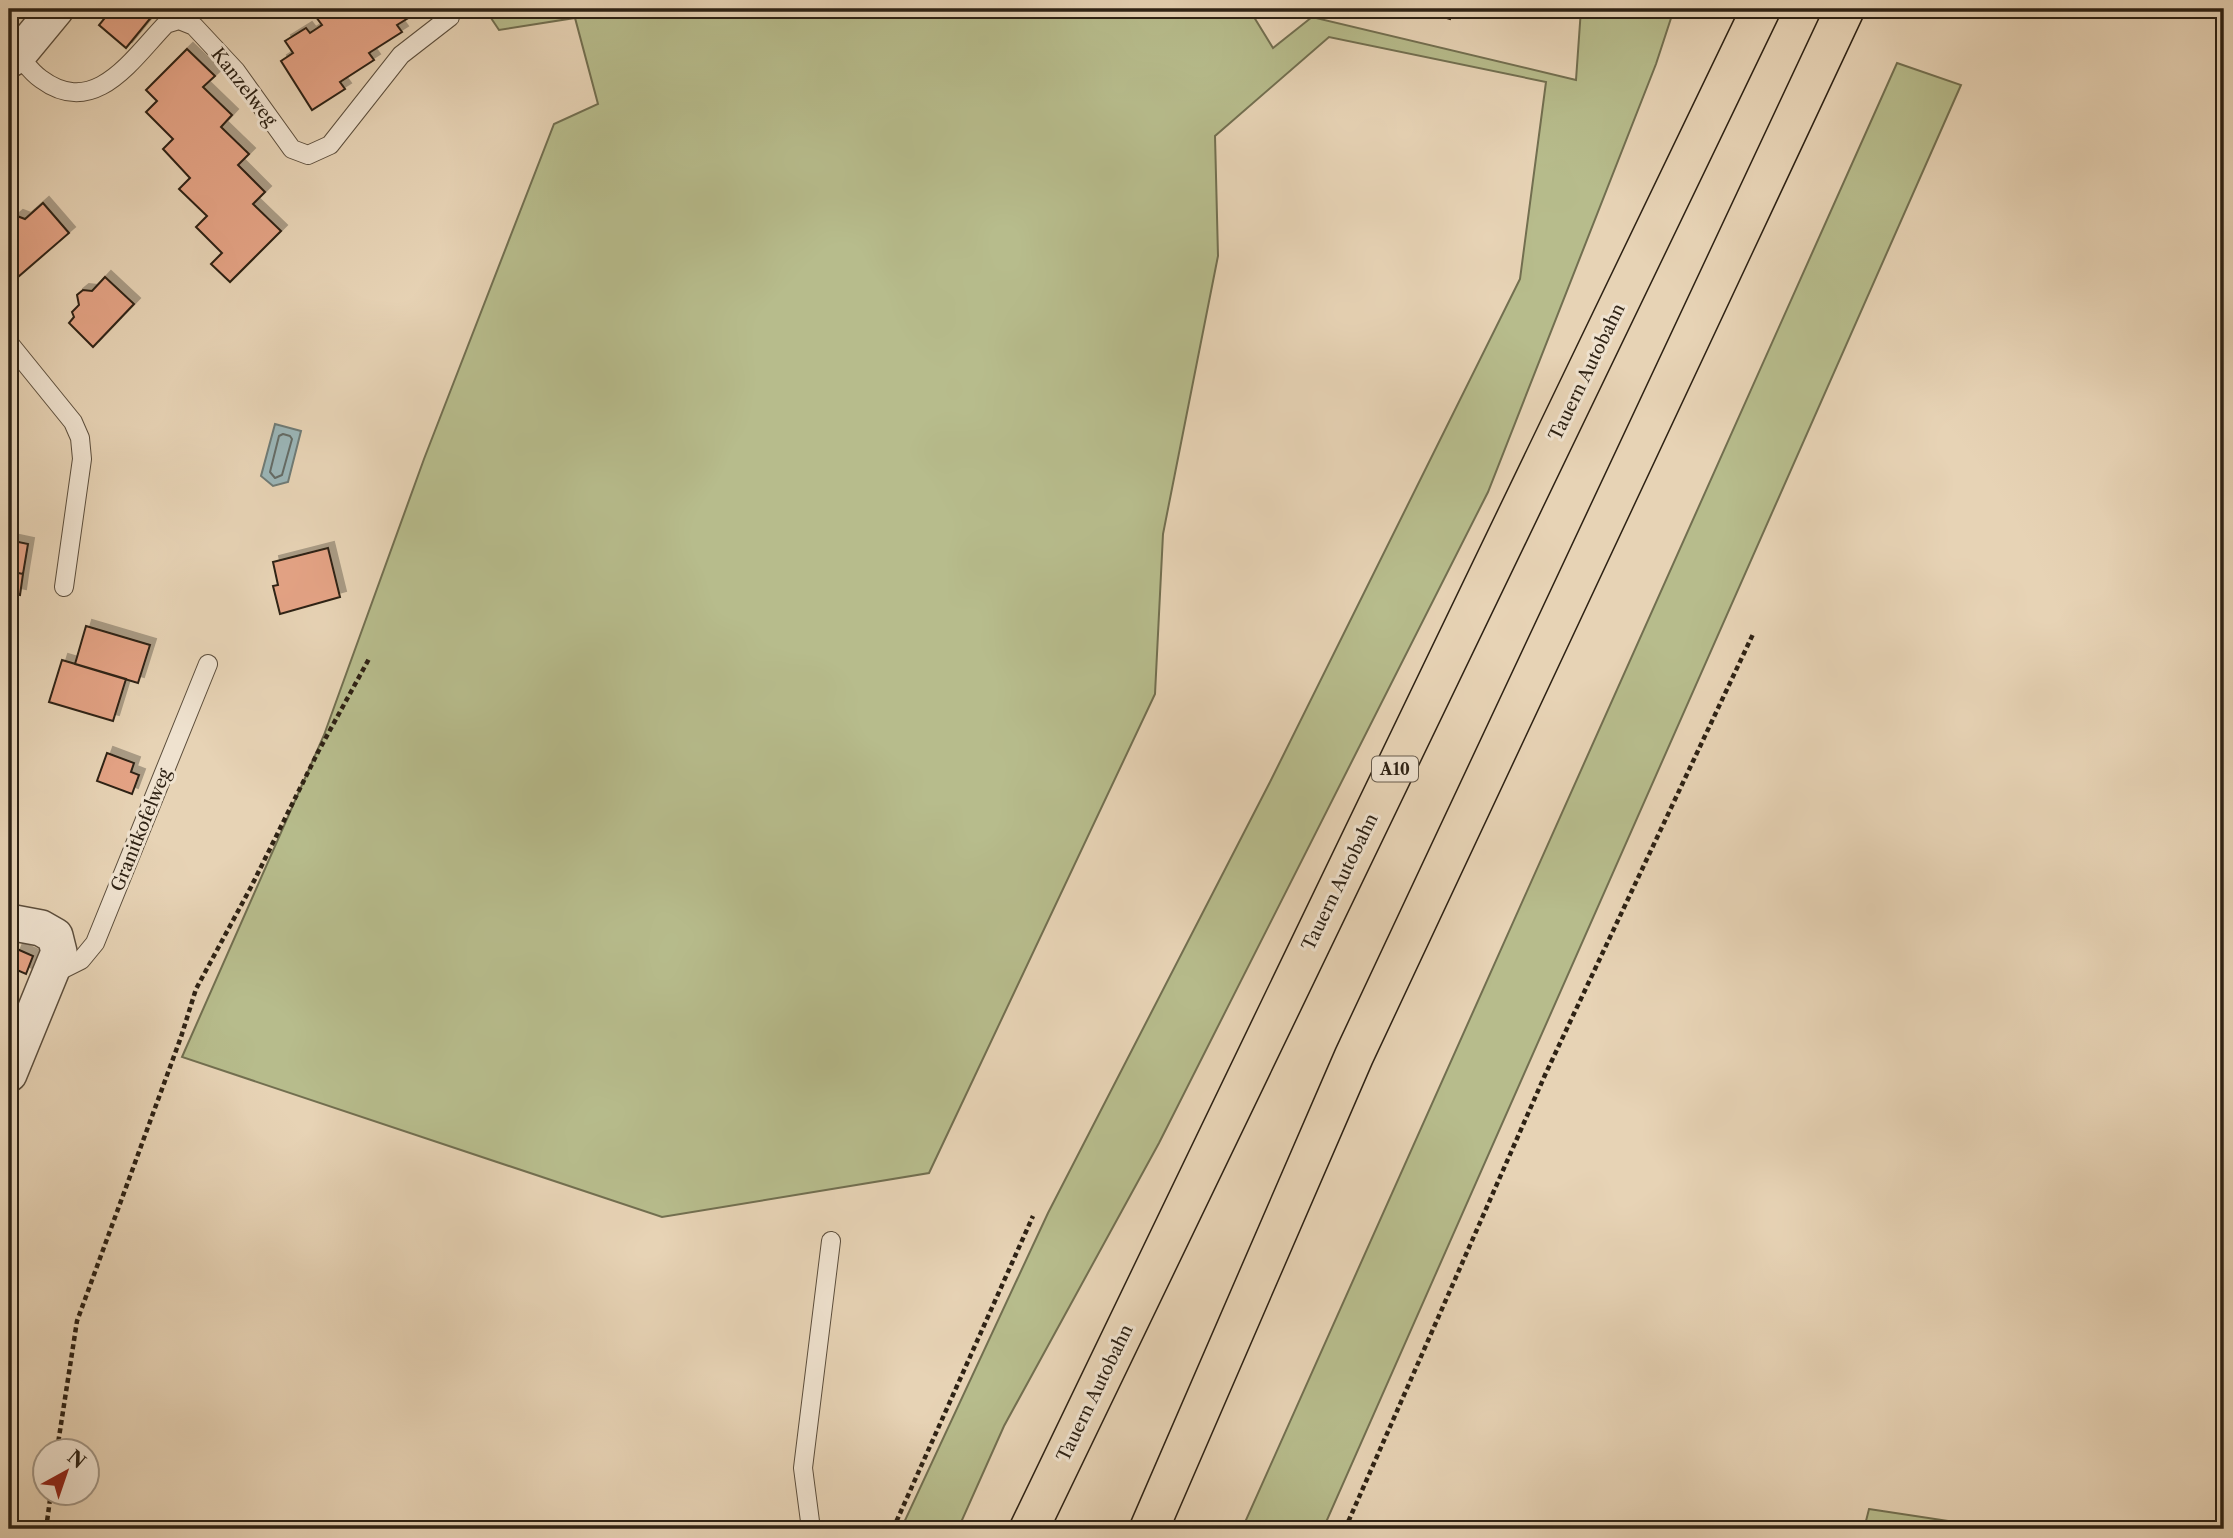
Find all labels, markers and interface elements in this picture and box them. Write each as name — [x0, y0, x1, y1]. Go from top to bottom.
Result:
street label: Kanzelweg — [207, 43, 282, 131]
street label: Tauern Autobahn — [1544, 300, 1630, 444]
road number: A10 — [1372, 756, 1418, 782]
street label: Granitkofelweg — [106, 765, 176, 895]
street label: Tauern Autobahn — [1297, 810, 1383, 954]
street label: Tauern Autobahn — [1052, 1321, 1138, 1465]
north arrow — [32, 1436, 102, 1506]
text: N — [63, 1445, 90, 1473]

